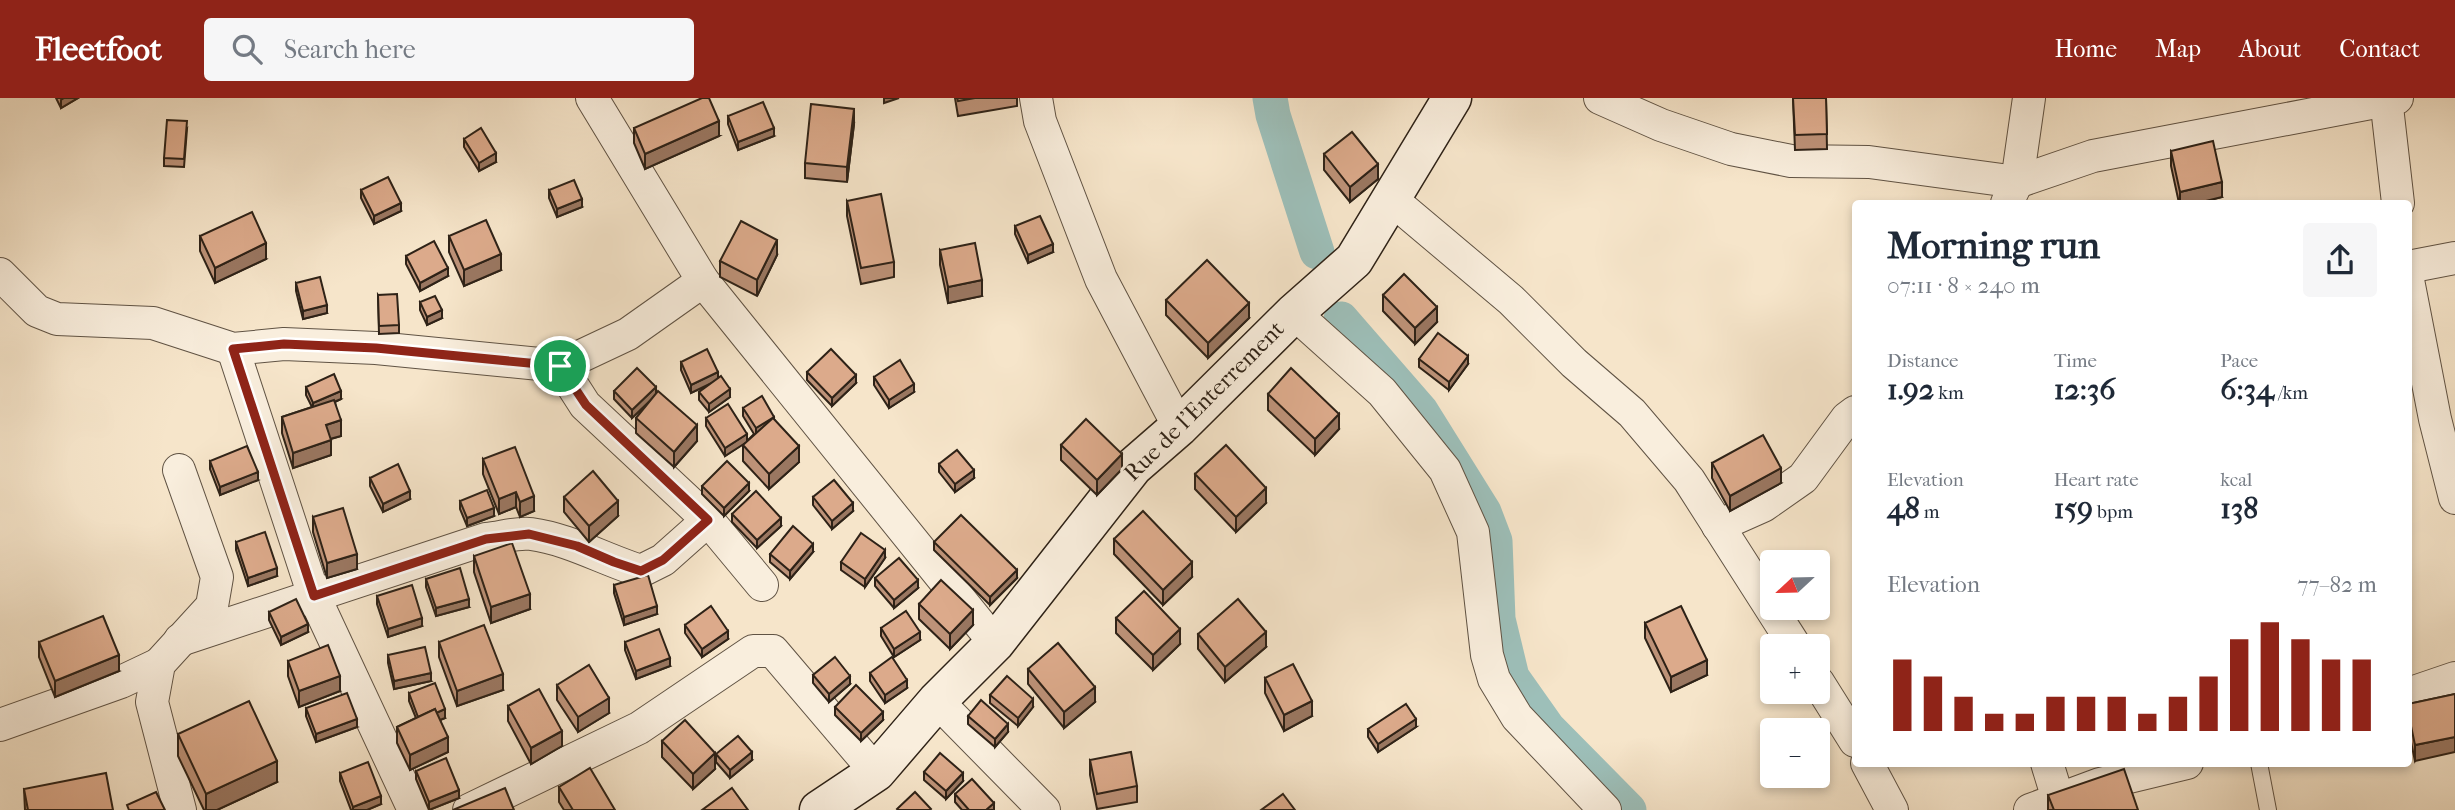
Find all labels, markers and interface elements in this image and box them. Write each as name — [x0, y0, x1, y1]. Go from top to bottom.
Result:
search box — [204, 18, 694, 81]
text: Fleetfoot — [35, 30, 162, 69]
icon: search — [228, 30, 266, 68]
text: Search here — [284, 34, 416, 65]
text: Home — [2055, 35, 2117, 63]
text: Map — [2155, 35, 2201, 63]
text: About — [2239, 35, 2301, 63]
text: Contact — [2339, 35, 2420, 63]
text: Morning run — [1887, 223, 2100, 268]
button: share — [2303, 223, 2377, 297]
text: 07:11 · 8 × 240 m — [1887, 272, 2040, 299]
street label: Rue de l'Enterrement — [1118, 315, 1290, 487]
pin — [530, 336, 590, 396]
icon: arrive — [541, 347, 579, 385]
text: Distance — [1887, 350, 1958, 372]
text: Time — [2054, 350, 2097, 372]
text: Pace — [2220, 350, 2258, 372]
text: 1.92 — [1887, 372, 1934, 407]
text: 12:36 — [2054, 372, 2116, 407]
text: 6:34 — [2220, 372, 2274, 407]
text: km — [1934, 382, 1964, 404]
text: /km — [2274, 382, 2308, 404]
text: Elevation — [1887, 469, 1964, 491]
text: Heart rate — [2054, 469, 2139, 491]
text: kcal — [2220, 469, 2252, 491]
text: 48 — [1887, 491, 1920, 526]
text: 159 — [2054, 491, 2093, 526]
text: 138 — [2220, 491, 2258, 526]
text: m — [1920, 501, 1940, 523]
text: bpm — [2093, 501, 2133, 523]
north arrow — [1760, 550, 1830, 620]
map controls — [1760, 550, 1830, 788]
text: Elevation — [1887, 571, 1980, 598]
text: 77–82 m — [2297, 571, 2377, 598]
button: + — [1760, 634, 1830, 704]
button: − — [1760, 718, 1830, 788]

